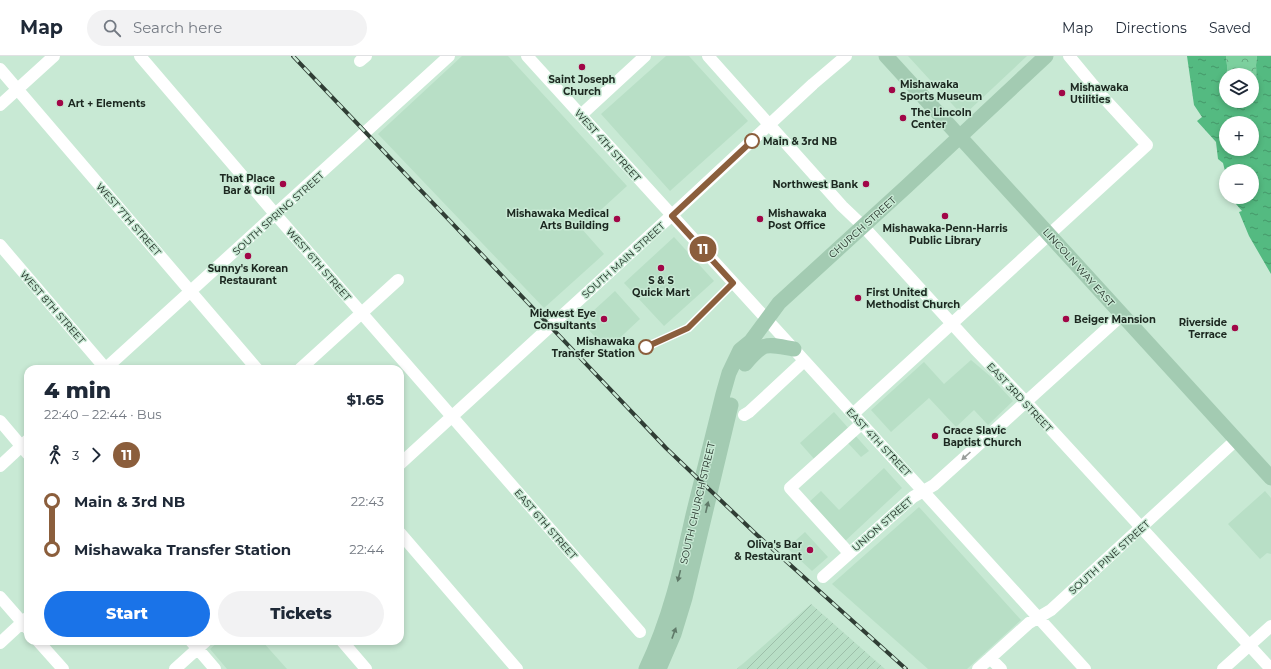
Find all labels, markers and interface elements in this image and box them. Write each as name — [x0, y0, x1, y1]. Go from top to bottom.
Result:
search box — [87, 10, 367, 46]
text: Map — [20, 16, 63, 39]
icon: search — [101, 17, 123, 39]
text: Search here — [133, 18, 222, 37]
text: Map — [1062, 19, 1093, 37]
text: Directions — [1115, 19, 1187, 37]
text: Saved — [1209, 19, 1251, 37]
marker: Saint Joseph Church — [577, 62, 587, 72]
map controls — [1219, 68, 1259, 204]
button: layers — [1219, 68, 1259, 108]
place label: Saint Joseph Church — [548, 73, 616, 98]
place label: Mishawaka Sports Museum — [900, 78, 982, 103]
place label: Mishawaka Utilities — [1070, 81, 1129, 106]
marker: Mishawaka Sports Museum — [887, 85, 897, 95]
marker: Mishawaka Utilities — [1057, 88, 1067, 98]
place label: Art + Elements — [67, 97, 146, 110]
marker: Art + Elements — [55, 98, 65, 108]
place label: The Lincoln Center — [911, 106, 972, 131]
street label: WEST 4TH STREET — [572, 107, 644, 184]
marker: The Lincoln Center — [898, 113, 908, 123]
button: + — [1219, 116, 1259, 156]
marker: Main & 3rd NB — [744, 133, 760, 149]
place label: Main & 3rd NB — [763, 135, 838, 148]
button: − — [1219, 164, 1259, 204]
street label: SOUTH SPRING STREET — [230, 169, 327, 258]
place label: That Place Bar & Grill — [220, 172, 275, 197]
place label: Northwest Bank — [772, 178, 858, 191]
marker: That Place Bar & Grill — [278, 179, 288, 189]
marker: Northwest Bank — [861, 179, 871, 189]
street label: WEST 7TH STREET — [93, 180, 164, 259]
street label: CHURCH STREET — [826, 193, 899, 261]
place label: Mishawaka Medical Arts Building — [506, 207, 609, 232]
place label: Mishawaka Post Office — [768, 207, 827, 232]
marker: Mishawaka-Penn-Harris Public Library — [940, 211, 950, 221]
marker: Mishawaka Medical Arts Building — [612, 214, 622, 224]
marker: Mishawaka Post Office — [755, 214, 765, 224]
street label: SOUTH MAIN STREET — [579, 219, 668, 301]
place label: Mishawaka-Penn-Harris Public Library — [883, 222, 1008, 247]
street label: WEST 6TH STREET — [283, 225, 354, 304]
street label: LINCOLN WAY EAST — [1040, 225, 1117, 309]
line badge: 11 — [685, 236, 721, 262]
text: 11 — [698, 240, 708, 258]
marker: Sunny's Korean Restaurant — [243, 251, 253, 261]
place label: Sunny's Korean Restaurant — [208, 262, 288, 287]
marker: S & S Quick Mart — [656, 263, 666, 273]
street label: WEST 8TH STREET — [17, 268, 88, 347]
place label: S & S Quick Mart — [632, 274, 691, 299]
place label: First United Methodist Church — [866, 286, 960, 311]
marker: First United Methodist Church — [853, 293, 863, 303]
place label: Midwest Eye Consultants — [530, 307, 597, 332]
place label: Beiger Mansion — [1074, 313, 1156, 326]
marker: Midwest Eye Consultants — [599, 314, 609, 324]
marker: Beiger Mansion — [1061, 314, 1071, 324]
place label: Riverside Terrace — [1179, 316, 1227, 341]
marker: Riverside Terrace — [1230, 323, 1240, 333]
place label: Mishawaka Transfer Station — [552, 335, 635, 360]
marker: Mishawaka Transfer Station — [638, 339, 654, 355]
street label: EAST 3RD STREET — [984, 360, 1055, 435]
text: 4 min — [44, 377, 111, 404]
text: $1.65 — [346, 390, 384, 409]
street label: EAST 4TH STREET — [844, 405, 914, 480]
text: 22:40 – 22:44 · Bus — [44, 406, 162, 422]
place label: Grace Slavic Baptist Church — [943, 424, 1022, 449]
marker: Grace Slavic Baptist Church — [930, 431, 940, 441]
street label: SOUTH CHURCH STREET — [677, 440, 718, 566]
icon: walk — [44, 444, 66, 466]
icon: forward — [85, 444, 107, 466]
text: 11 — [121, 446, 132, 464]
text: 3 — [72, 447, 79, 463]
one-way arrow — [961, 452, 971, 461]
street label: EAST 6TH STREET — [512, 487, 580, 562]
text: Main & 3rd NB — [74, 492, 185, 511]
text: 22:43 — [351, 493, 384, 509]
street label: UNION STREET — [849, 494, 916, 554]
one-way arrow — [705, 501, 711, 514]
street label: SOUTH PINE STREET — [1066, 517, 1153, 597]
place label: Oliva's Bar & Restaurant — [734, 538, 803, 563]
text: Mishawaka Transfer Station — [74, 540, 291, 559]
text: 22:44 — [349, 541, 384, 557]
marker: Oliva's Bar & Restaurant — [805, 545, 815, 555]
one-way arrow — [676, 571, 682, 583]
button: Start — [44, 591, 210, 637]
button: Tickets — [218, 591, 384, 637]
one-way arrow — [671, 627, 677, 639]

